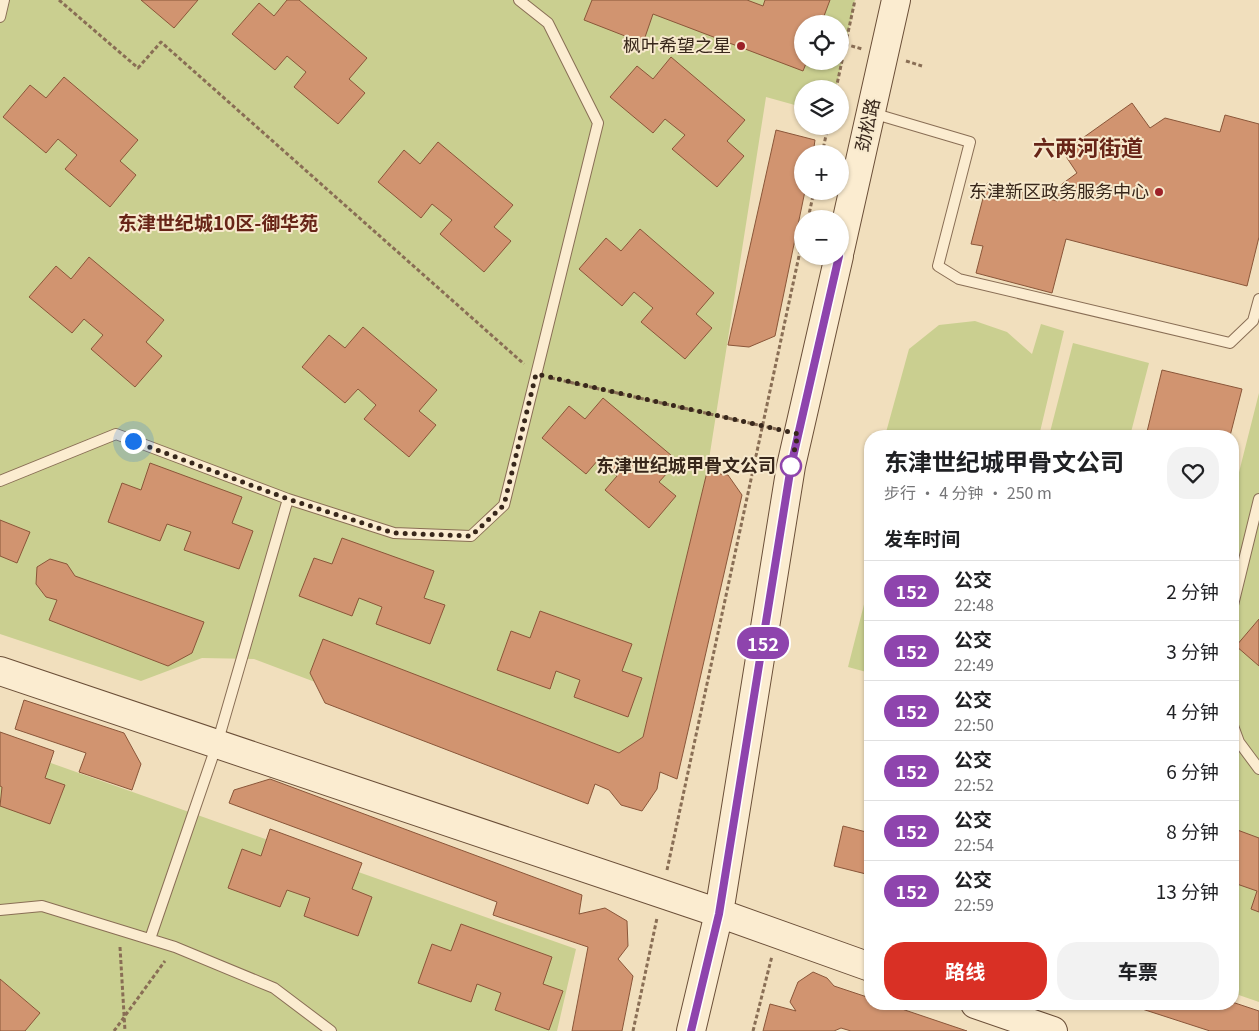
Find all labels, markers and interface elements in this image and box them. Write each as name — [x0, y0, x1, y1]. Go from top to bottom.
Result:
map controls — [794, 15, 849, 265]
button: locate — [794, 15, 849, 70]
place label: 枫叶希望之星 — [623, 31, 731, 57]
marker: 枫叶希望之星 — [735, 40, 747, 52]
button: layers — [794, 80, 849, 135]
street label: 劲松路 — [847, 95, 885, 154]
district label: 六两河街道 — [1033, 130, 1143, 162]
button: + — [794, 145, 849, 200]
place label: 东津新区政务服务中心 — [969, 177, 1149, 203]
marker: 东津新区政务服务中心 — [1153, 186, 1165, 198]
district label: 东津世纪城10区-御华苑 — [118, 208, 318, 235]
button: − — [794, 210, 849, 265]
your location — [121, 429, 146, 454]
text: 东津世纪城甲骨文公司 — [884, 443, 1124, 478]
button: heart — [1167, 447, 1219, 499]
place label: 东津世纪城甲骨文公司 — [596, 451, 776, 477]
marker: 东津世纪城甲骨文公司 — [780, 455, 802, 477]
text: 步行 · 4 分钟 · 250 m — [884, 480, 1052, 504]
text: 发车时间 — [884, 524, 960, 551]
text: 公交 — [954, 565, 992, 592]
text: 2 分钟 — [1166, 577, 1219, 604]
text: 152 — [896, 578, 927, 604]
text: 22:48 — [954, 592, 994, 616]
text: 公交 — [954, 625, 992, 652]
line badge: 152 — [734, 627, 792, 659]
text: 152 — [747, 630, 779, 656]
text: 3 分钟 — [1166, 637, 1219, 664]
text: 152 — [896, 638, 927, 664]
text: 22:49 — [954, 652, 994, 676]
text: 公交 — [954, 685, 992, 712]
text: 4 分钟 — [1166, 697, 1219, 724]
text: 152 — [896, 698, 927, 724]
text: 22:50 — [954, 712, 994, 736]
text: 公交 — [954, 745, 992, 772]
text: 6 分钟 — [1166, 757, 1219, 784]
text: 152 — [896, 758, 927, 784]
text: 22:52 — [954, 772, 994, 796]
text: 公交 — [954, 805, 992, 832]
text: 8 分钟 — [1166, 817, 1219, 844]
text: 152 — [896, 818, 927, 844]
text: 22:54 — [954, 832, 994, 856]
text: 公交 — [954, 865, 992, 892]
text: 13 分钟 — [1156, 877, 1219, 904]
text: 152 — [896, 878, 927, 904]
text: 22:59 — [954, 892, 994, 916]
button: 路线 — [884, 942, 1047, 1000]
button: 车票 — [1057, 942, 1219, 1000]

